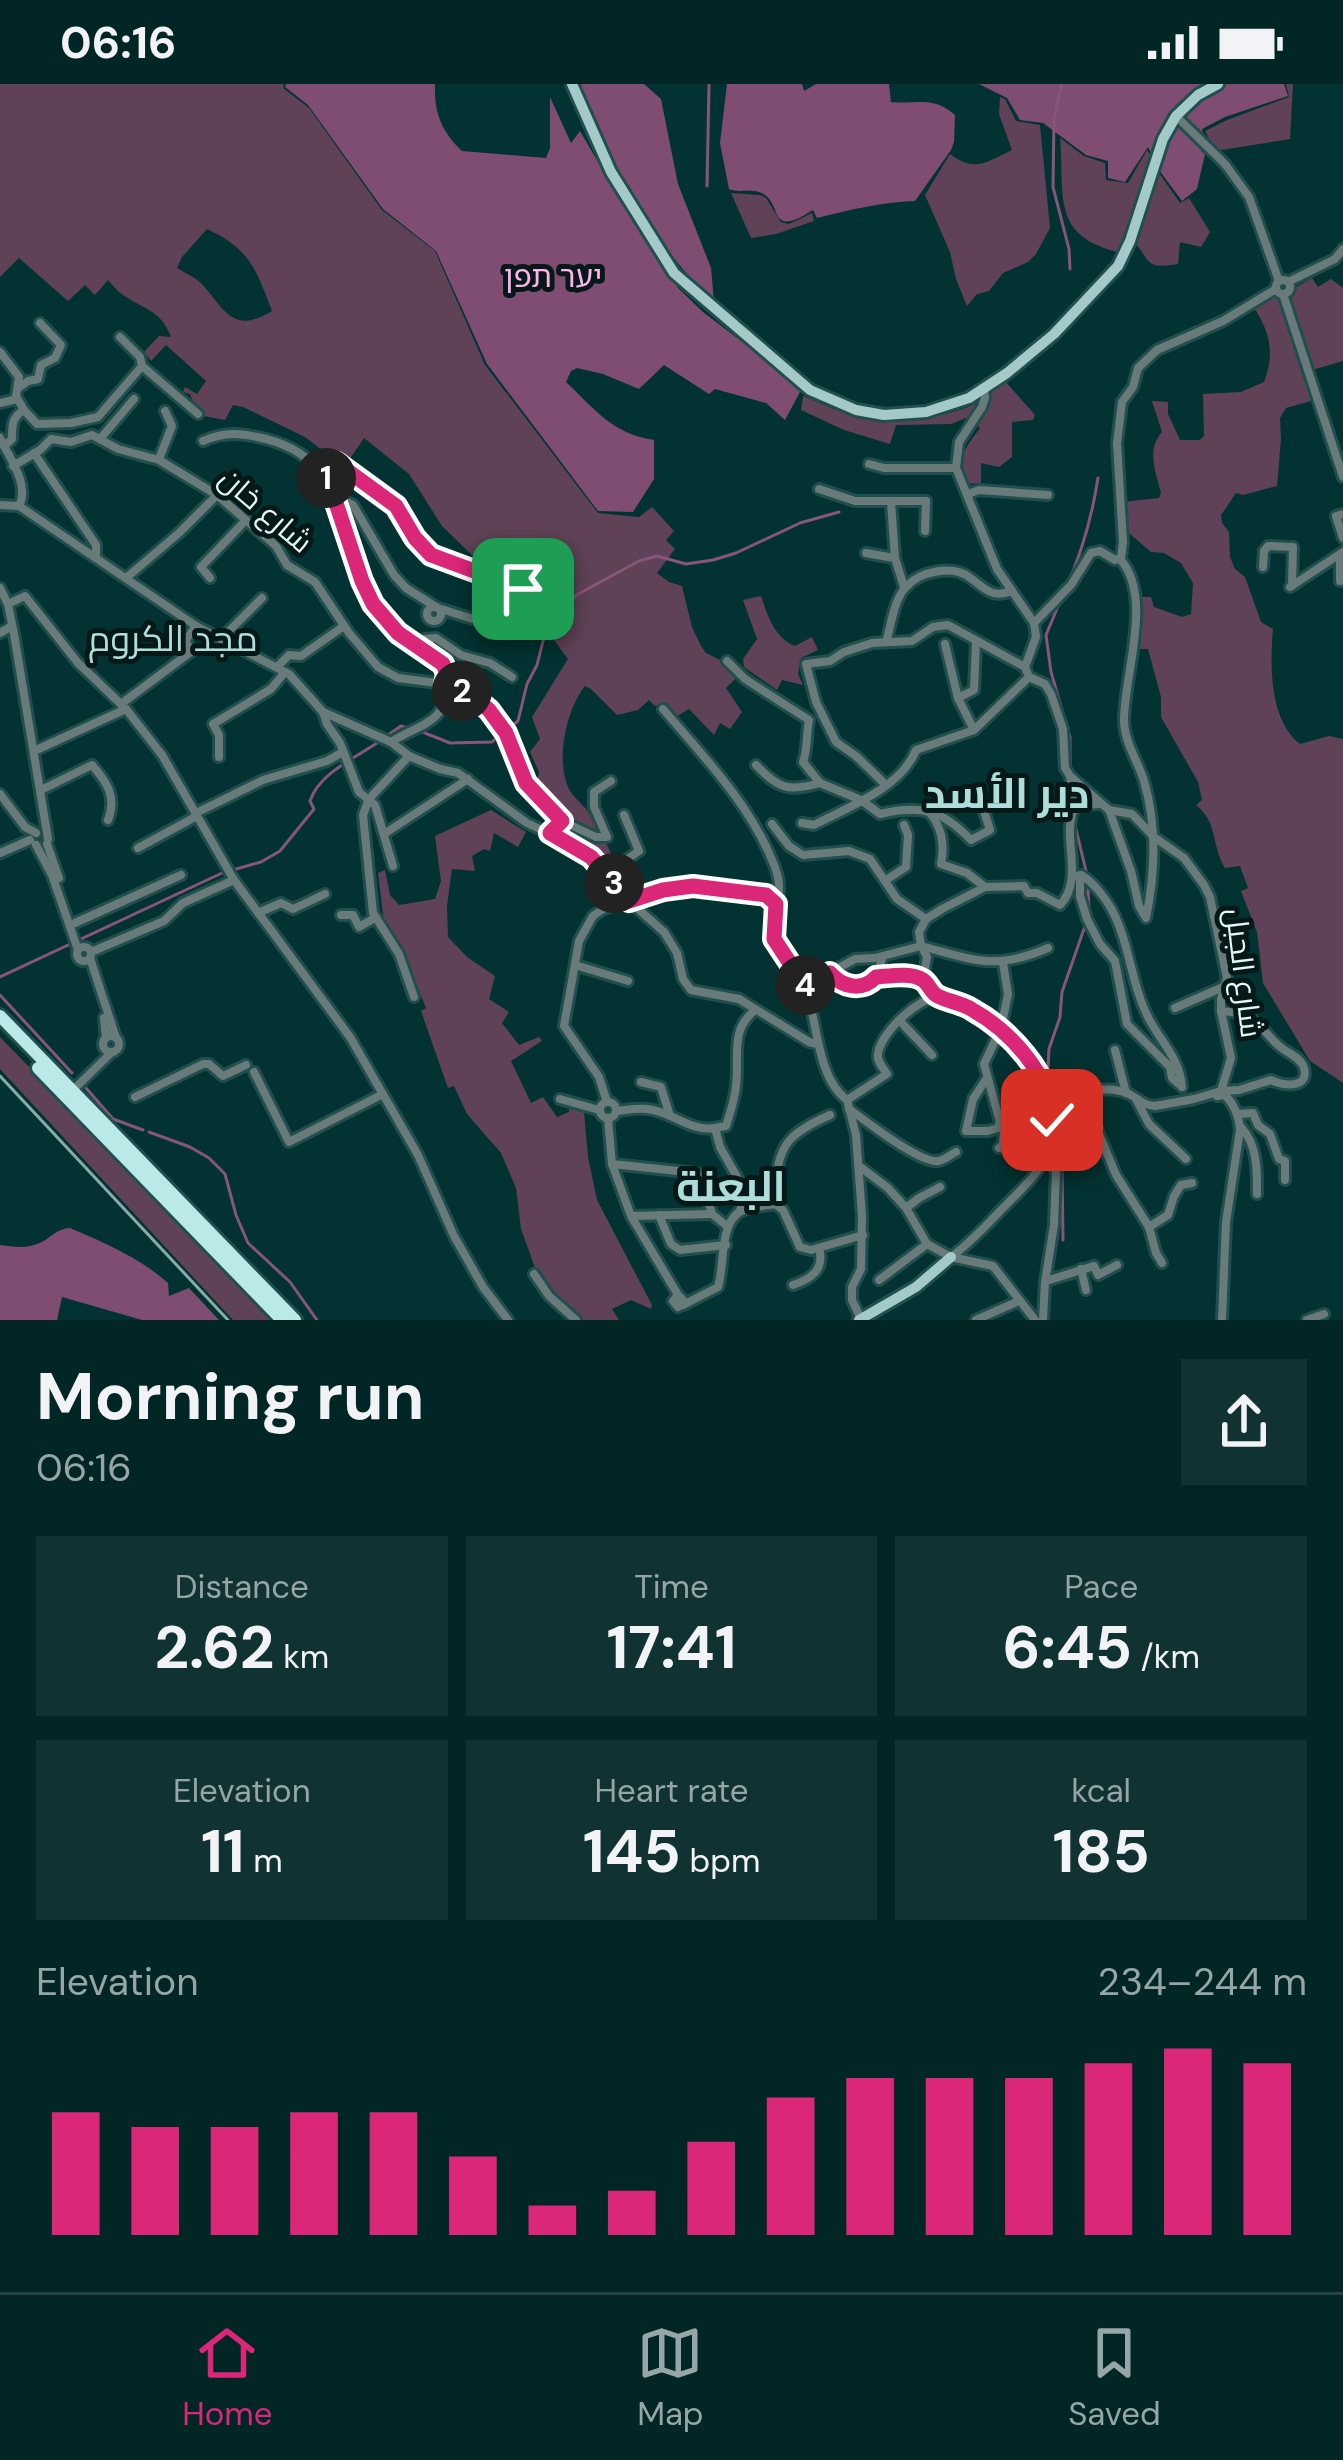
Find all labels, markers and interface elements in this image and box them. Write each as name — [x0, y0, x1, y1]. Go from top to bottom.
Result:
text: 06:16 — [60, 13, 177, 72]
park label: יער תפן — [504, 257, 602, 296]
pin: 1 — [296, 448, 356, 508]
text: 1 — [320, 456, 332, 499]
street label: شارع خان — [210, 459, 321, 562]
pin — [472, 538, 574, 640]
icon: arrive — [490, 556, 556, 622]
district label: مجد الكروم — [88, 615, 258, 663]
pin: 2 — [432, 661, 492, 721]
text: 2 — [452, 669, 472, 712]
district label: دير الأسد — [925, 766, 1089, 821]
pin: 3 — [584, 853, 644, 913]
text: 3 — [604, 861, 624, 904]
street label: شارع الجبل — [1216, 906, 1271, 1040]
pin: 4 — [775, 955, 835, 1015]
text: 4 — [794, 963, 816, 1006]
pin — [1001, 1069, 1103, 1171]
icon: check — [1019, 1087, 1085, 1153]
district label: البعنة — [676, 1159, 786, 1214]
text: Morning run — [36, 1354, 424, 1439]
button: share — [1181, 1359, 1307, 1485]
text: 06:16 — [36, 1442, 132, 1493]
text: Distance — [175, 1565, 309, 1608]
text: Time — [634, 1565, 709, 1608]
text: Pace — [1064, 1565, 1138, 1608]
text: 2.62 — [154, 1608, 274, 1687]
text: 17:41 — [606, 1608, 737, 1687]
text: 6:45 — [1002, 1608, 1132, 1687]
text: km — [274, 1635, 329, 1678]
text: /km — [1132, 1635, 1200, 1678]
text: Elevation — [173, 1769, 311, 1812]
text: Heart rate — [594, 1769, 749, 1812]
text: kcal — [1071, 1769, 1131, 1812]
text: 11 — [201, 1812, 245, 1891]
text: 145 — [583, 1812, 681, 1891]
text: 185 — [1053, 1812, 1150, 1891]
text: m — [245, 1839, 283, 1882]
text: bpm — [681, 1839, 760, 1882]
text: Elevation — [36, 1956, 199, 2007]
text: 234–244 m — [1097, 1956, 1307, 2007]
tab: Home — [182, 2320, 273, 2435]
tab: Map — [637, 2320, 704, 2435]
tab: Saved — [1068, 2320, 1161, 2435]

